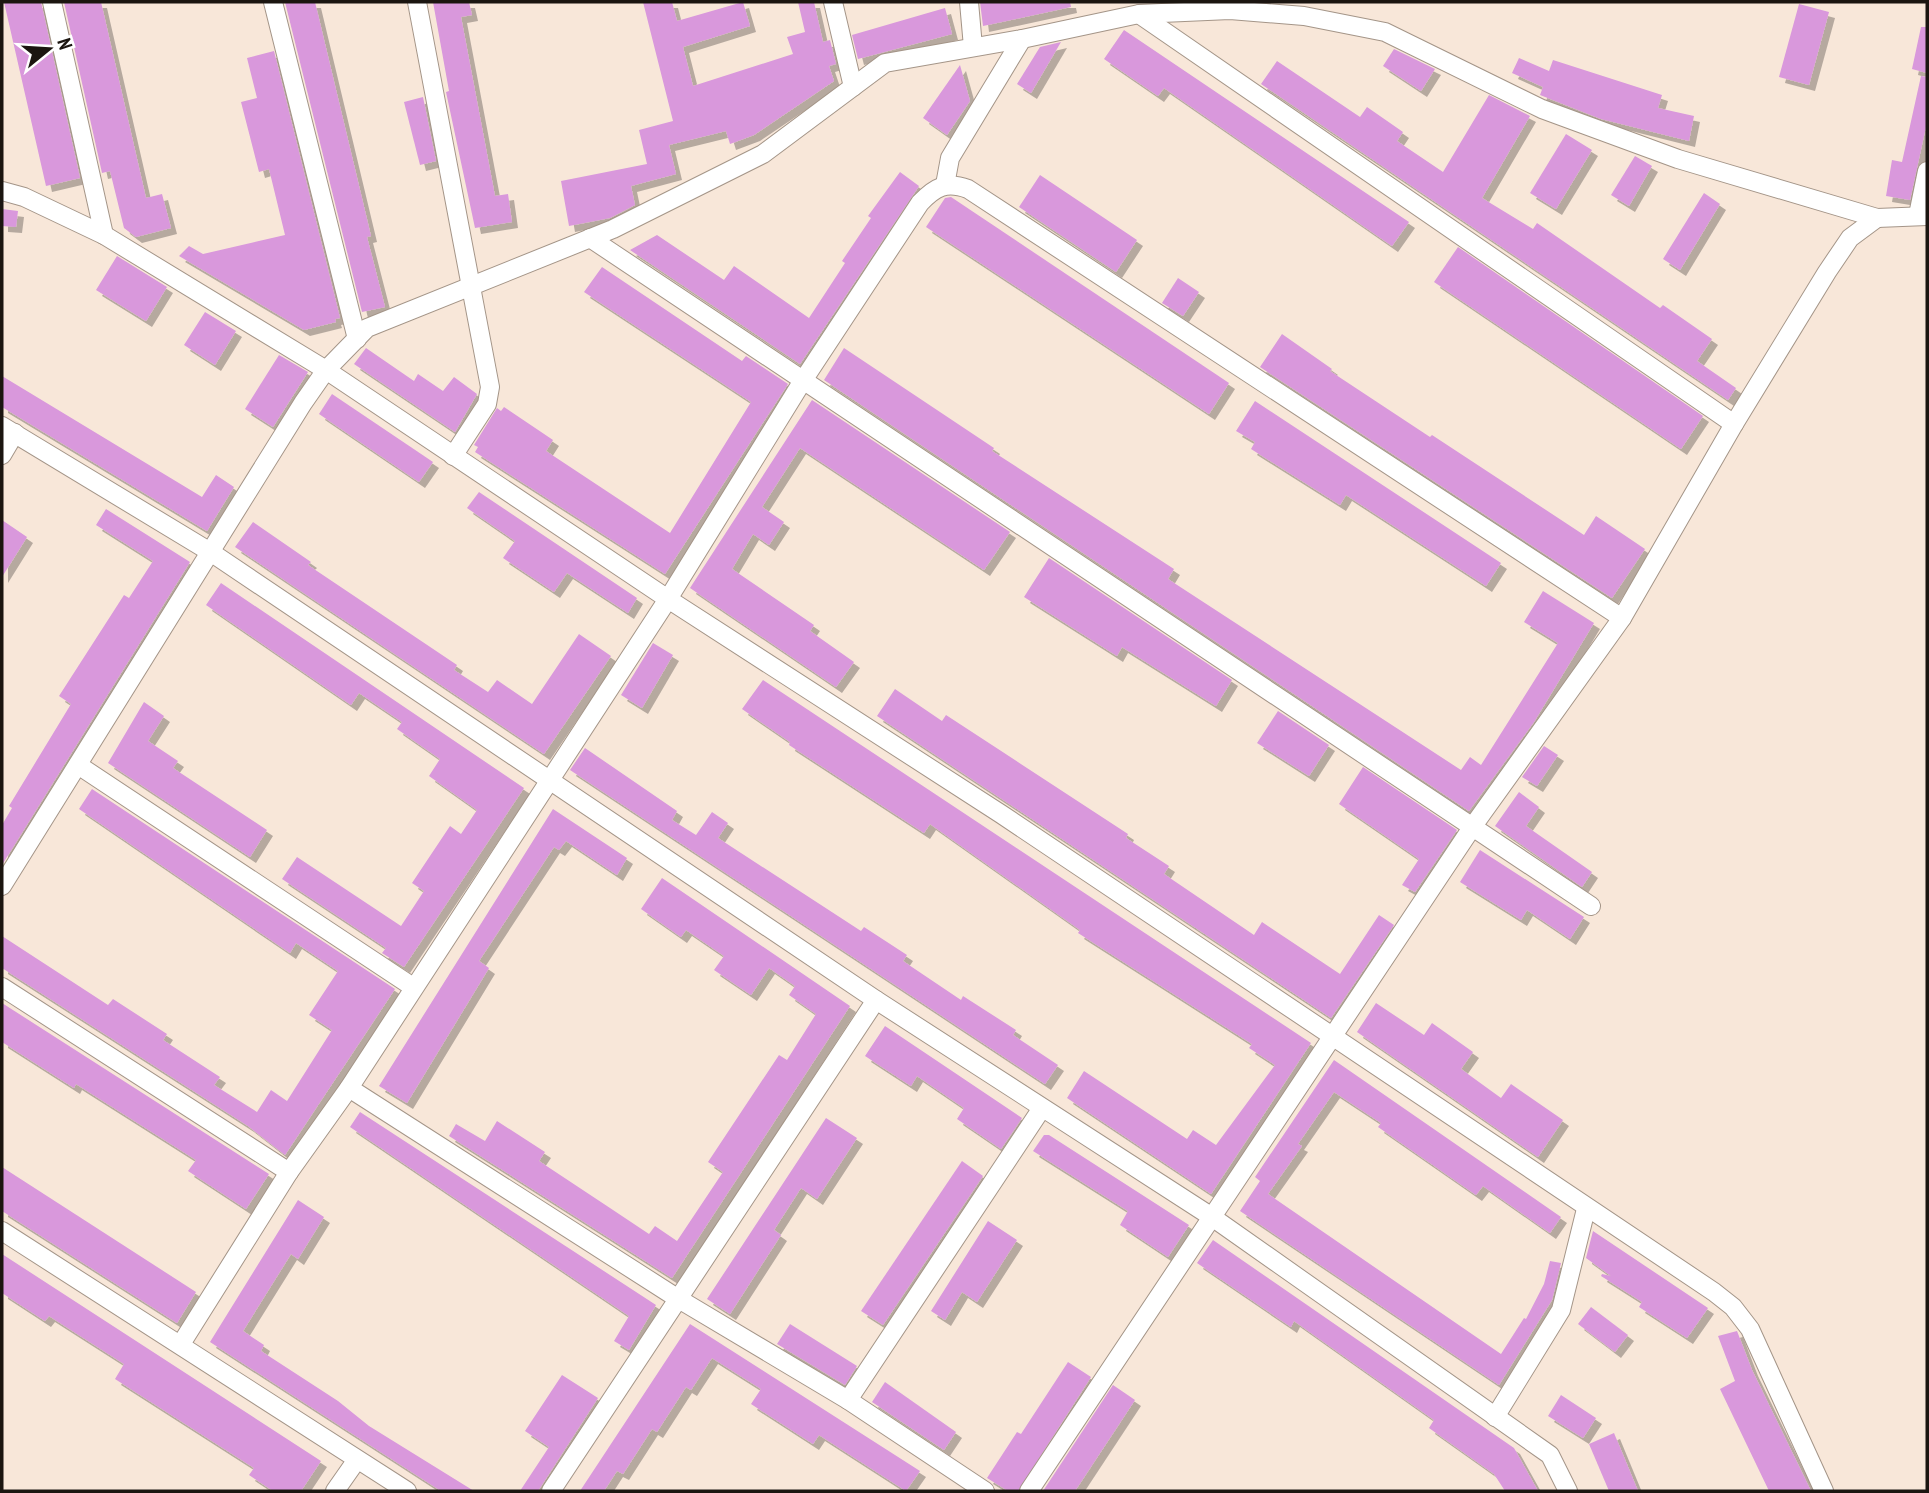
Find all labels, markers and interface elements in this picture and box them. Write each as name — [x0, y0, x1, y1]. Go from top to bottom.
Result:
north arrow — [14, 14, 84, 84]
text: N — [52, 35, 78, 52]

